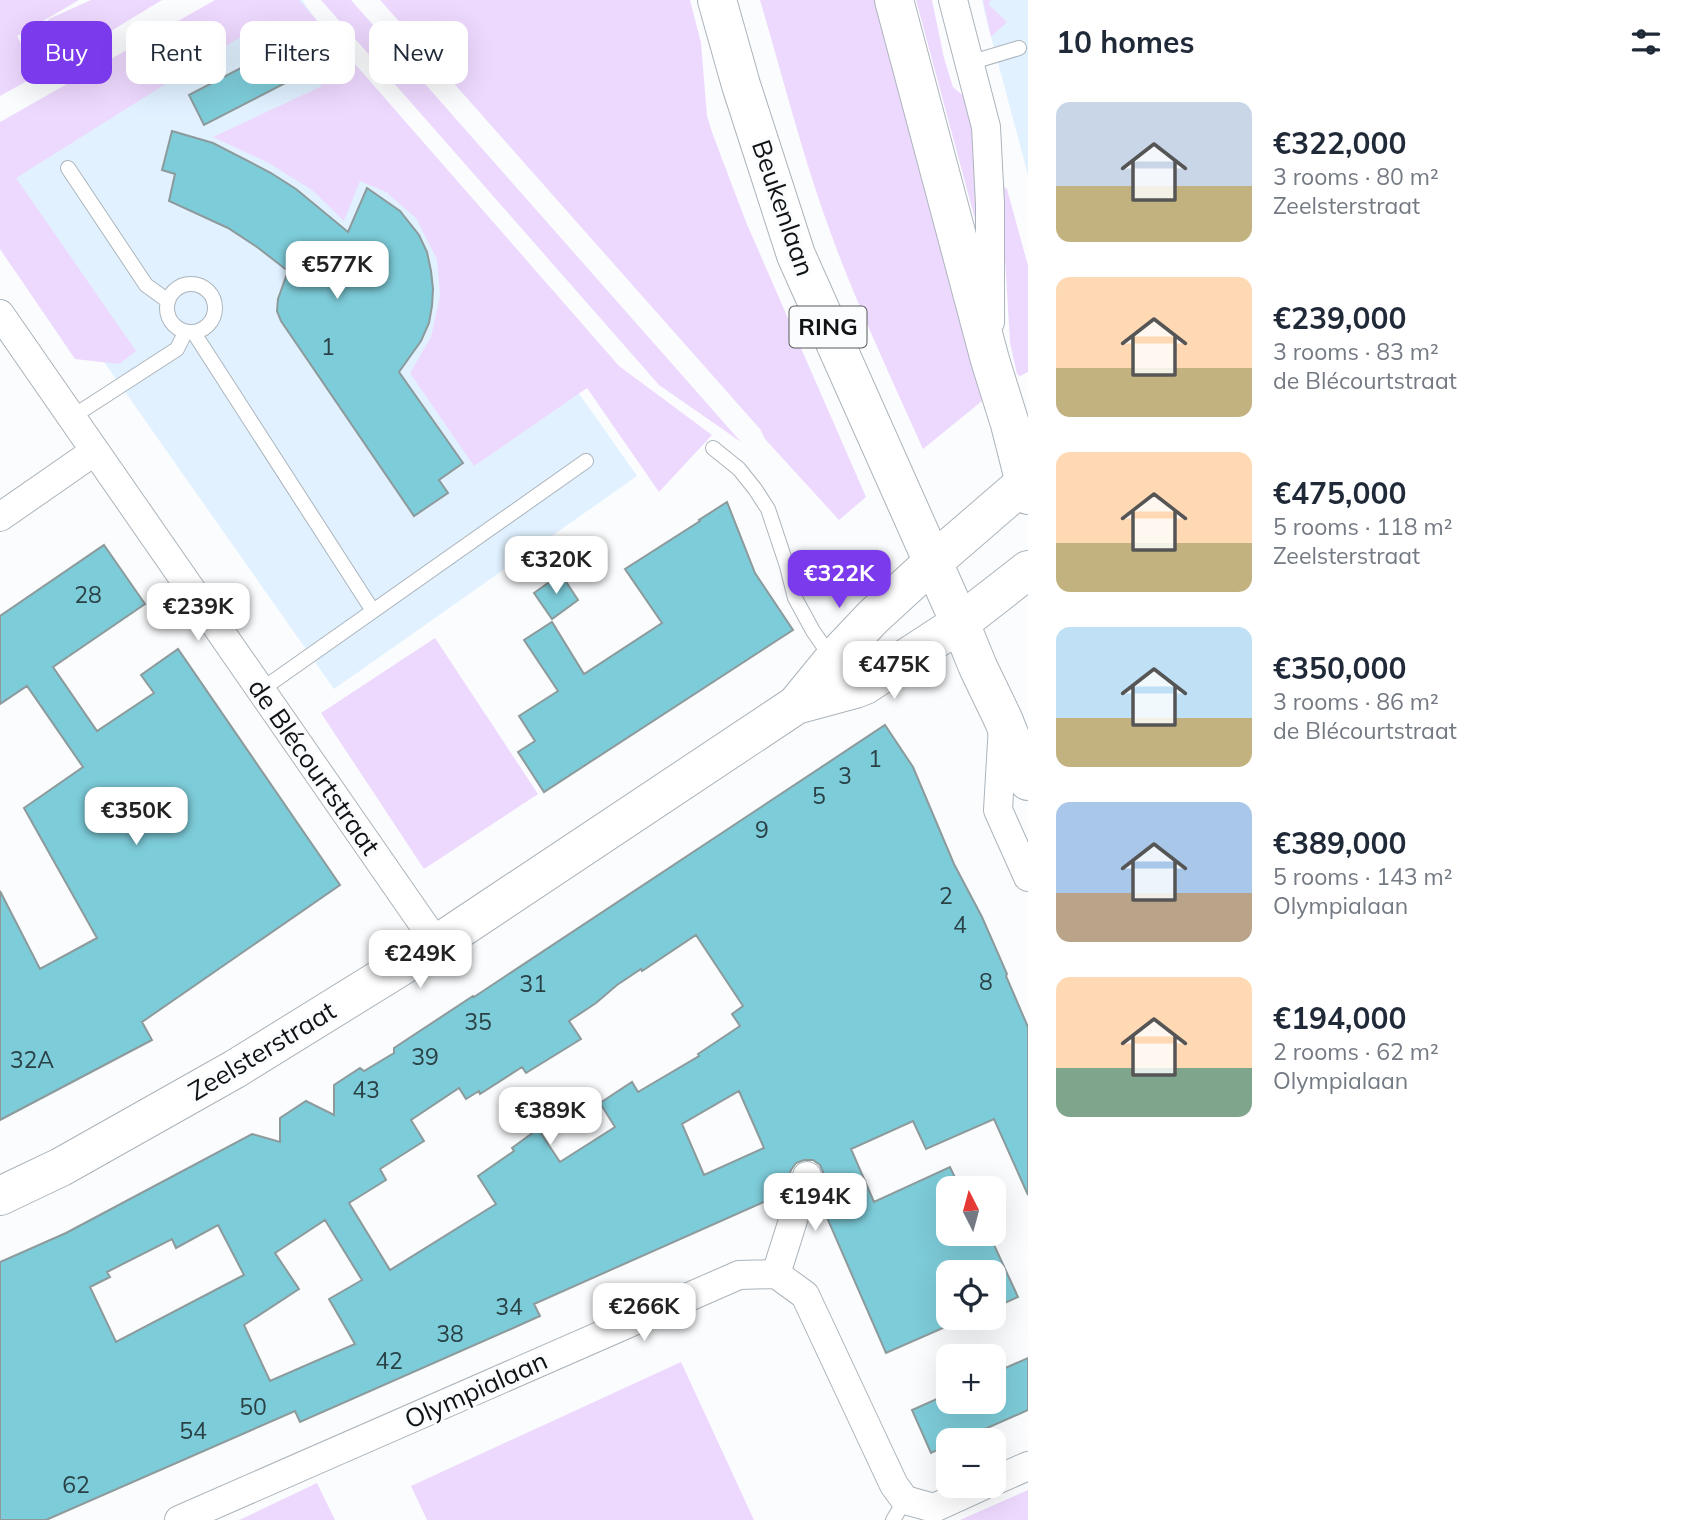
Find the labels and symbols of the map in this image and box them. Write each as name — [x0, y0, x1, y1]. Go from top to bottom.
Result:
street label: Beukenlaan — [745, 135, 822, 280]
pin: €577K — [288, 242, 386, 301]
road number: RING — [790, 306, 866, 348]
house number: 1 — [321, 332, 335, 361]
pin: €320K — [507, 536, 605, 596]
pin: €322K — [790, 550, 888, 610]
house number: 28 — [74, 580, 102, 609]
pin: €239K — [149, 584, 247, 643]
pin: €475K — [845, 642, 943, 701]
street label: de Blécourtstraat — [241, 672, 387, 861]
house number: 1 — [868, 744, 882, 773]
house number: 3 — [838, 761, 852, 790]
house number: 5 — [812, 781, 826, 810]
pin: €350K — [87, 788, 185, 847]
house number: 9 — [755, 815, 769, 844]
house number: 2 — [939, 881, 953, 910]
house number: 4 — [953, 910, 967, 939]
pin: €249K — [371, 930, 469, 990]
house number: 8 — [979, 967, 993, 996]
house number: 31 — [519, 969, 547, 998]
street label: Zeelsterstraat — [182, 994, 341, 1108]
house number: 35 — [464, 1007, 492, 1036]
house number: 39 — [411, 1042, 439, 1071]
house number: 32A — [10, 1045, 54, 1074]
house number: 43 — [352, 1075, 380, 1104]
pin: €389K — [501, 1088, 599, 1147]
pin: €194K — [766, 1174, 864, 1233]
north arrow — [936, 1176, 1006, 1246]
pin: €266K — [595, 1284, 693, 1343]
house number: 34 — [495, 1292, 523, 1321]
house number: 38 — [436, 1319, 464, 1348]
street label: Olympialaan — [399, 1343, 552, 1436]
house number: 42 — [375, 1346, 403, 1375]
house number: 50 — [239, 1392, 267, 1421]
house number: 54 — [179, 1416, 207, 1445]
house number: 62 — [62, 1470, 90, 1499]

